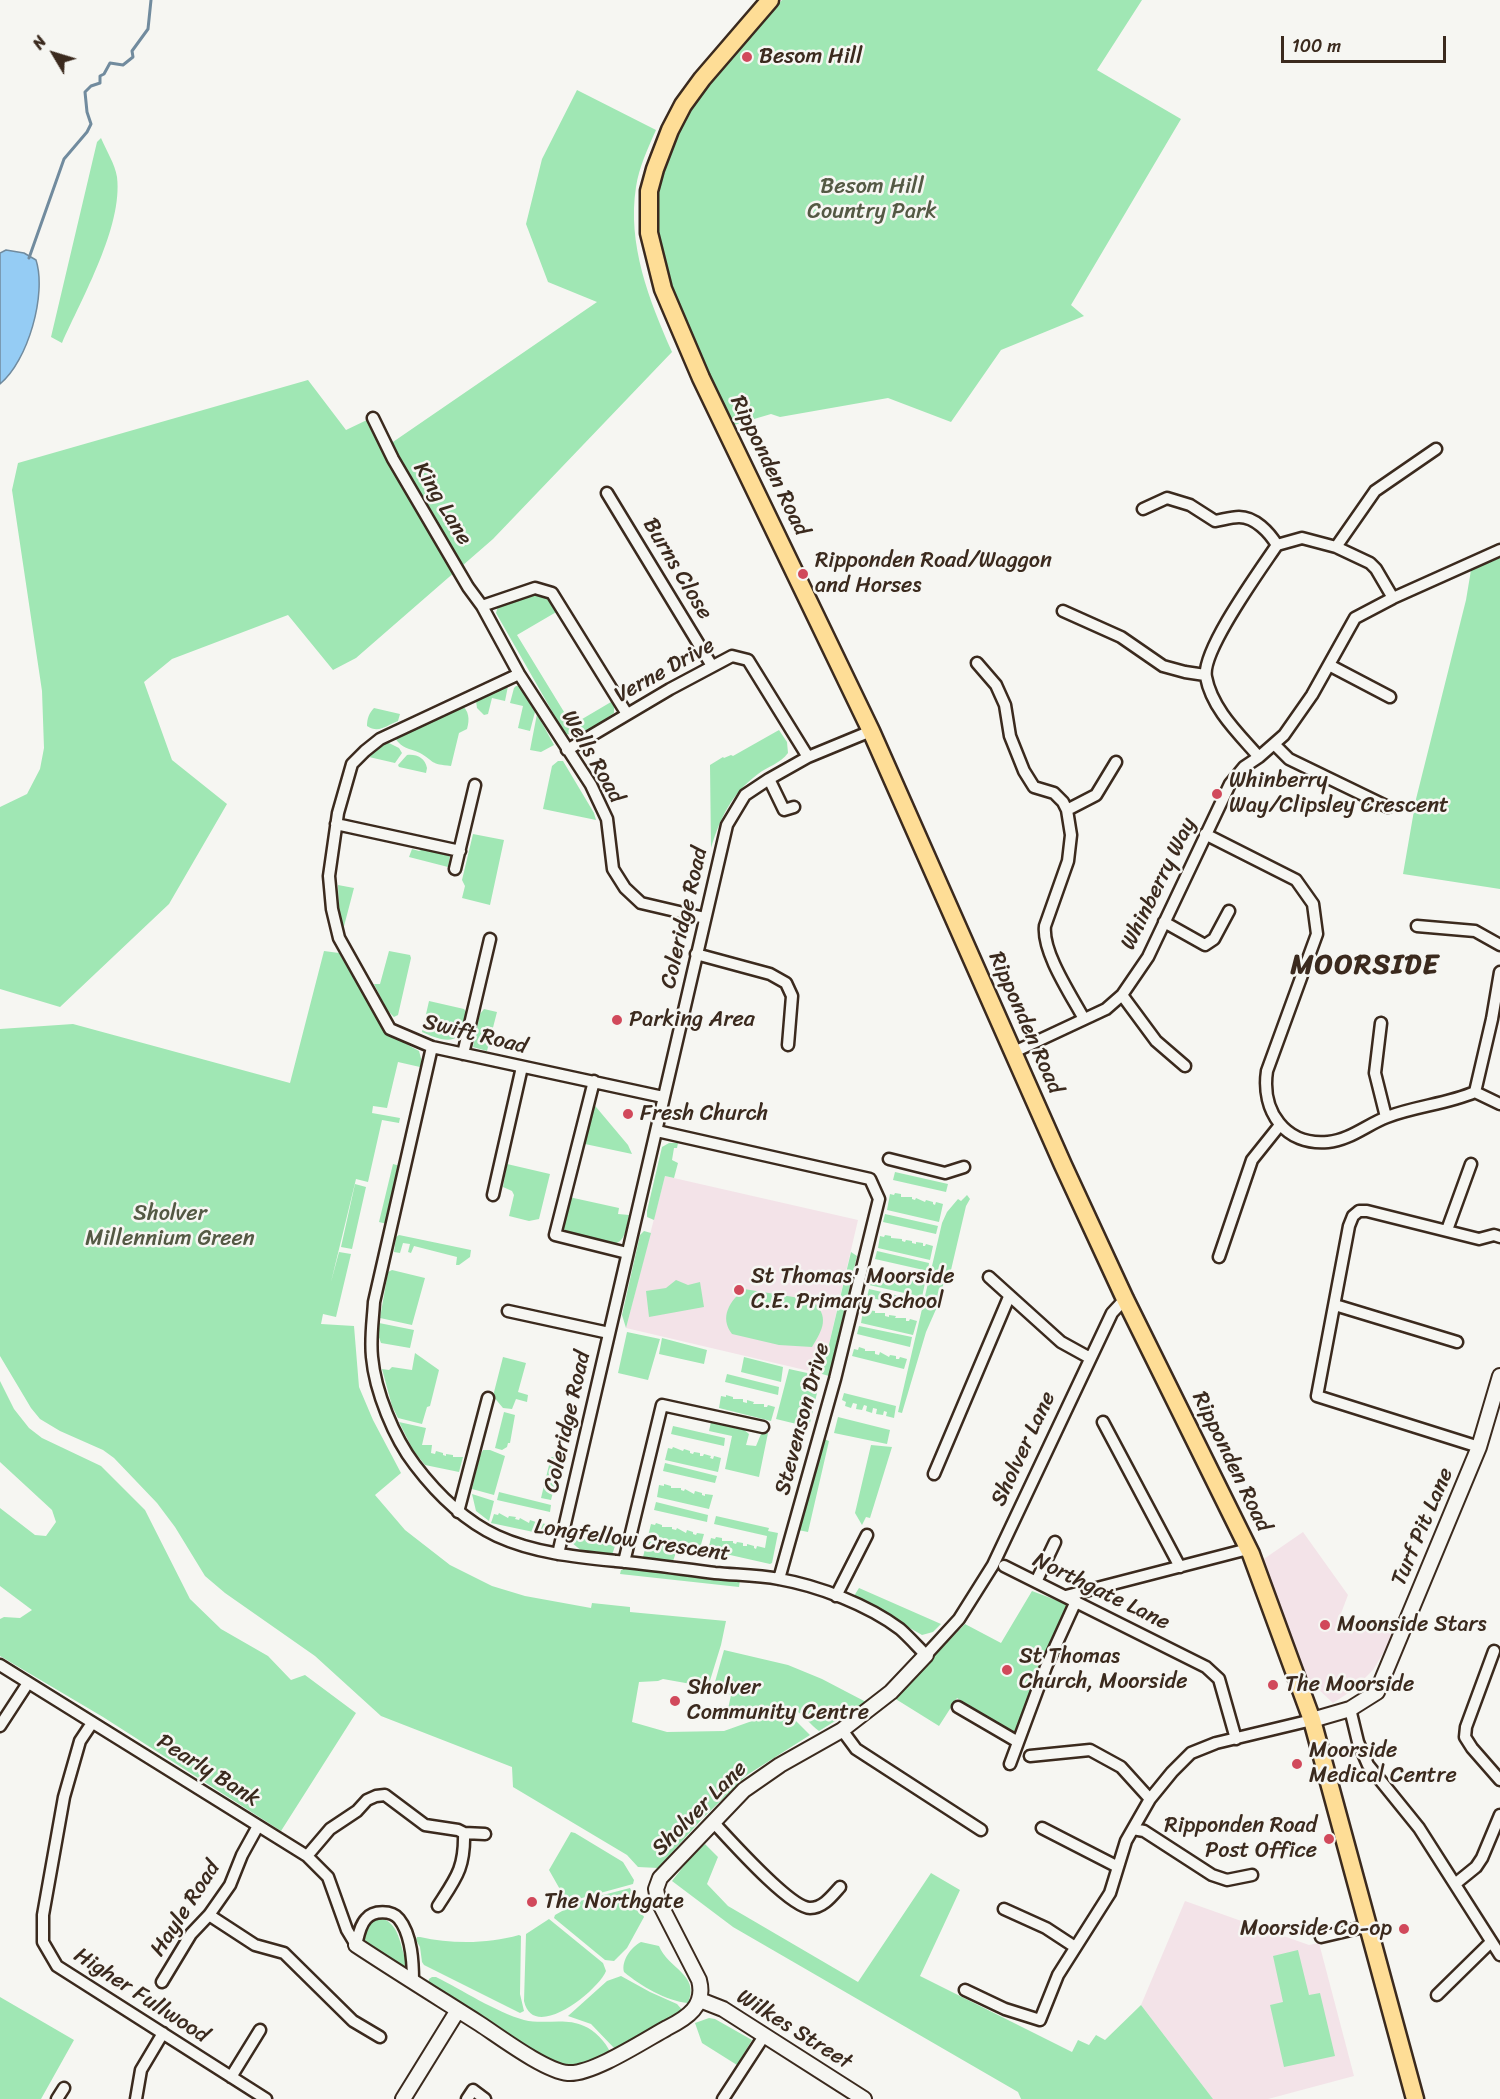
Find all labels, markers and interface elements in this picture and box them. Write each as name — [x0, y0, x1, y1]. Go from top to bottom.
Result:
north arrow — [24, 24, 84, 84]
scale bar — [1284, 24, 1449, 62]
text: N — [25, 29, 54, 56]
text: 100 m — [1292, 30, 1341, 62]
place label: Besom Hill — [759, 44, 862, 70]
marker: Besom Hill — [740, 50, 754, 64]
park label: Besom Hill Country Park — [807, 174, 937, 226]
street label: Ripponden Road — [724, 392, 814, 540]
street label: King Lane — [407, 458, 477, 550]
street label: Burns Close — [636, 513, 718, 625]
place label: Ripponden Road/Waggon and Horses — [815, 548, 1052, 600]
marker: Ripponden Road/Waggon and Horses — [796, 567, 810, 581]
street label: Verne Drive — [610, 633, 720, 709]
street label: Wells Road — [555, 706, 629, 808]
place label: Whinberry Way/Clipsley Crescent — [1229, 768, 1449, 819]
marker: Whinberry Way/Clipsley Crescent — [1210, 787, 1224, 801]
street label: Whinberry Way — [1116, 814, 1202, 954]
street label: Coleridge Road — [656, 845, 714, 991]
street label: Ripponden Road — [982, 948, 1068, 1098]
district label: MOORSIDE — [1293, 949, 1437, 983]
place label: Parking Area — [629, 1007, 755, 1033]
street label: Swift Road — [420, 1009, 530, 1061]
marker: Parking Area — [610, 1013, 624, 1027]
place label: Fresh Church — [640, 1101, 768, 1127]
marker: Fresh Church — [621, 1107, 635, 1121]
park label: Sholver Millennium Green — [85, 1201, 255, 1252]
place label: St Thomas' Moorside C.E. Primary School — [751, 1264, 954, 1316]
marker: St Thomas' Moorside C.E. Primary School — [732, 1283, 746, 1297]
street label: Stevenson Drive — [770, 1340, 836, 1498]
street label: Coleridge Road — [539, 1349, 597, 1495]
street label: Sholver Lane — [986, 1387, 1062, 1511]
street label: Ripponden Road — [1186, 1388, 1276, 1536]
street label: Turf Pit Lane — [1386, 1464, 1460, 1590]
street label: Longfellow Crescent — [532, 1514, 732, 1568]
street label: Northgate Lane — [1028, 1547, 1174, 1637]
place label: Moonside Stars — [1337, 1612, 1486, 1638]
marker: Moonside Stars — [1318, 1618, 1332, 1632]
place label: St Thomas Church, Moorside — [1019, 1644, 1188, 1696]
marker: St Thomas Church, Moorside — [1000, 1663, 1014, 1677]
place label: The Moorside — [1285, 1672, 1414, 1698]
place label: Sholver Community Centre — [687, 1675, 869, 1726]
marker: The Moorside — [1266, 1678, 1280, 1692]
marker: Sholver Community Centre — [668, 1694, 682, 1708]
street label: Pearly Bank — [152, 1729, 264, 1813]
place label: Moorside Medical Centre — [1309, 1738, 1457, 1790]
street label: Sholver Lane — [647, 1756, 753, 1862]
marker: Moorside Medical Centre — [1290, 1757, 1304, 1771]
place label: Ripponden Road Post Office — [1164, 1813, 1317, 1864]
marker: Ripponden Road Post Office — [1322, 1832, 1336, 1846]
street label: Hayle Road — [145, 1856, 227, 1962]
place label: The Northgate — [544, 1889, 684, 1915]
marker: The Northgate — [525, 1895, 539, 1909]
place label: Moorside Co-op — [1240, 1916, 1392, 1942]
marker: Moorside Co-op — [1397, 1922, 1411, 1936]
street label: Higher Fullwood — [69, 1943, 213, 2049]
street label: Wilkes Street — [731, 1984, 857, 2076]

